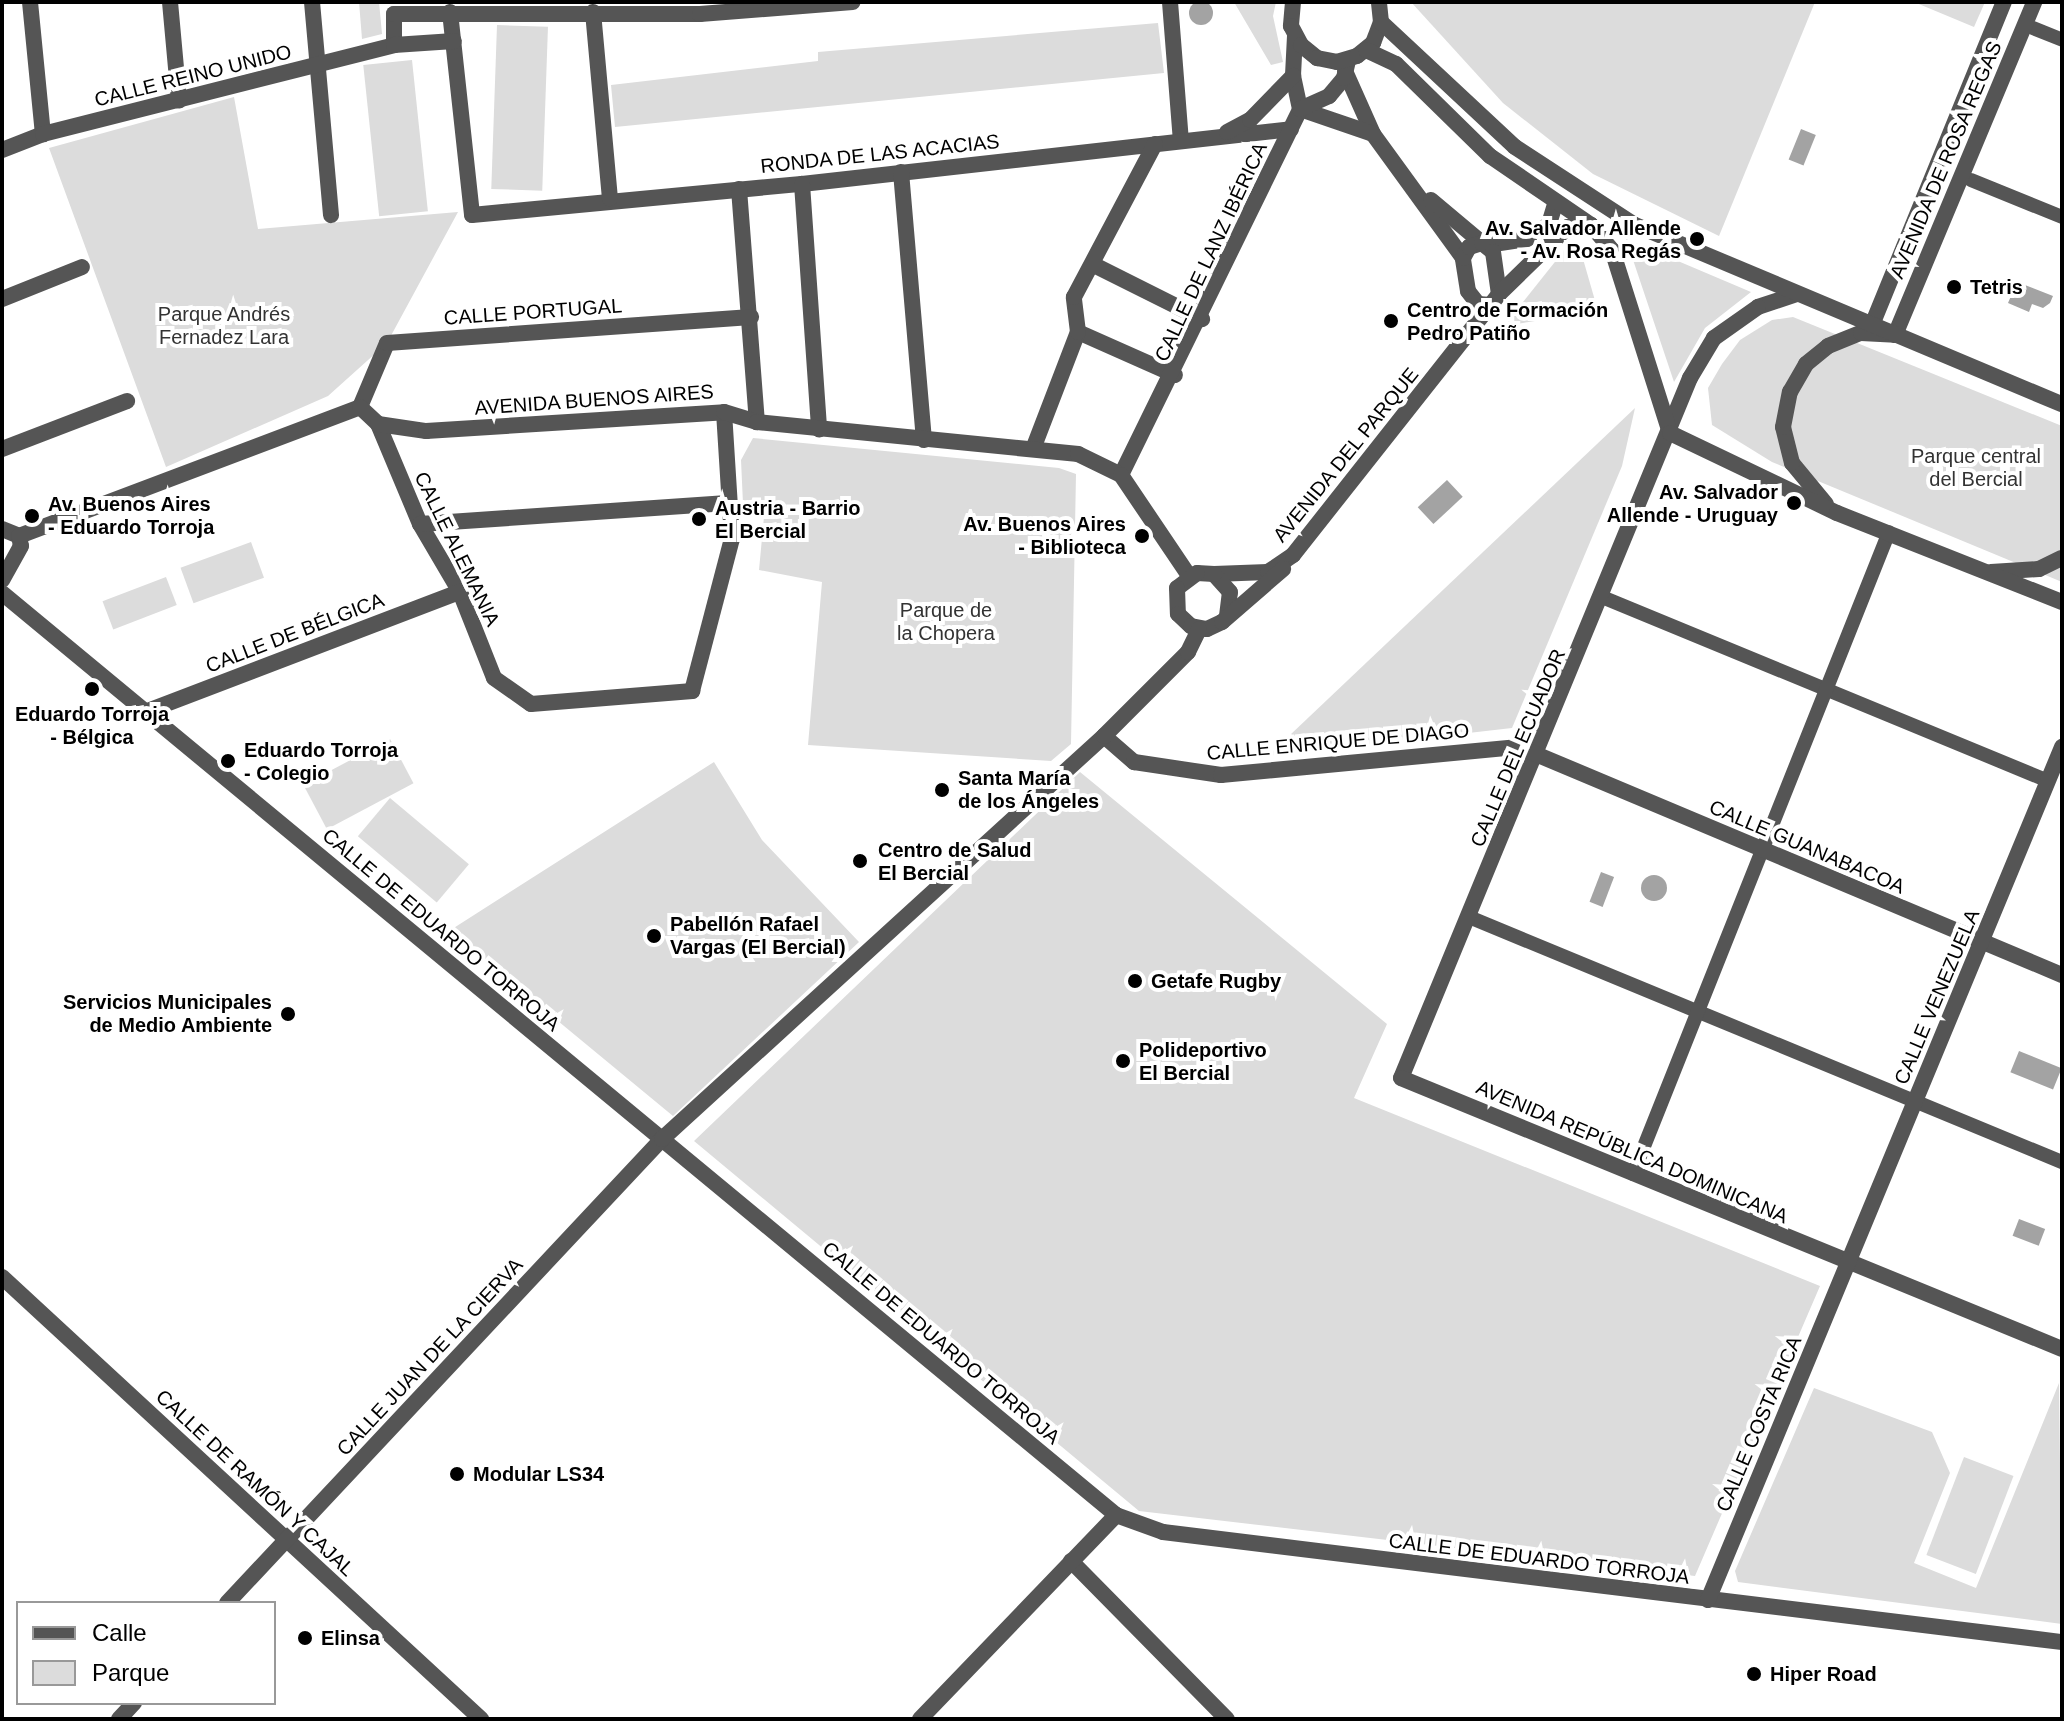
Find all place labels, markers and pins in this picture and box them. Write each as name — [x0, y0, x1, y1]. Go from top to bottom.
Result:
place label: Av. Salvador Allende - Av. Rosa Regás — [1484, 216, 1681, 263]
marker: Av. Salvador Allende - Av. Rosa Regás — [1688, 230, 1706, 248]
place label: Tetris — [1970, 275, 2023, 299]
marker: Tetris — [1945, 278, 1963, 296]
place label: Centro de Formación Pedro Patiño — [1407, 298, 1608, 345]
marker: Centro de Formación Pedro Patiño — [1382, 312, 1400, 330]
place label: Av. Salvador Allende - Uruguay — [1607, 480, 1778, 527]
place label: Av. Buenos Aires - Eduardo Torroja — [48, 492, 214, 539]
marker: Av. Salvador Allende - Uruguay — [1785, 494, 1803, 512]
place label: Austria - Barrio El Bercial — [715, 496, 861, 543]
marker: Av. Buenos Aires - Eduardo Torroja — [23, 507, 41, 525]
marker: Austria - Barrio El Bercial — [690, 510, 708, 528]
place label: Av. Buenos Aires - Biblioteca — [963, 512, 1126, 559]
marker: Av. Buenos Aires - Biblioteca — [1133, 527, 1151, 545]
marker: Eduardo Torroja - Bélgica — [83, 680, 101, 698]
place label: Eduardo Torroja - Bélgica — [15, 702, 169, 749]
place label: Eduardo Torroja - Colegio — [244, 738, 398, 785]
marker: Eduardo Torroja - Colegio — [219, 752, 237, 770]
place label: Santa María de los Ángeles — [958, 766, 1099, 813]
marker: Santa María de los Ángeles — [933, 781, 951, 799]
place label: Centro de Salud El Bercial — [878, 838, 1031, 885]
marker: Centro de Salud El Bercial — [849, 850, 871, 872]
place label: Pabellón Rafael Vargas (El Bercial) — [670, 912, 846, 959]
marker: Pabellón Rafael Vargas (El Bercial) — [645, 927, 663, 945]
place label: Getafe Rugby — [1151, 969, 1281, 993]
marker: Getafe Rugby — [1126, 972, 1144, 990]
place label: Servicios Municipales de Medio Ambiente — [63, 990, 272, 1037]
marker: Servicios Municipales de Medio Ambiente — [279, 1005, 297, 1023]
place label: Polideportivo El Bercial — [1139, 1038, 1267, 1085]
marker: Polideportivo El Bercial — [1114, 1052, 1132, 1070]
place label: Modular LS34 — [473, 1462, 604, 1486]
marker: Modular LS34 — [448, 1465, 466, 1483]
place label: Elinsa — [321, 1626, 380, 1650]
marker: Elinsa — [296, 1629, 314, 1647]
place label: Hiper Road — [1770, 1662, 1877, 1686]
marker: Hiper Road — [1745, 1665, 1763, 1683]

